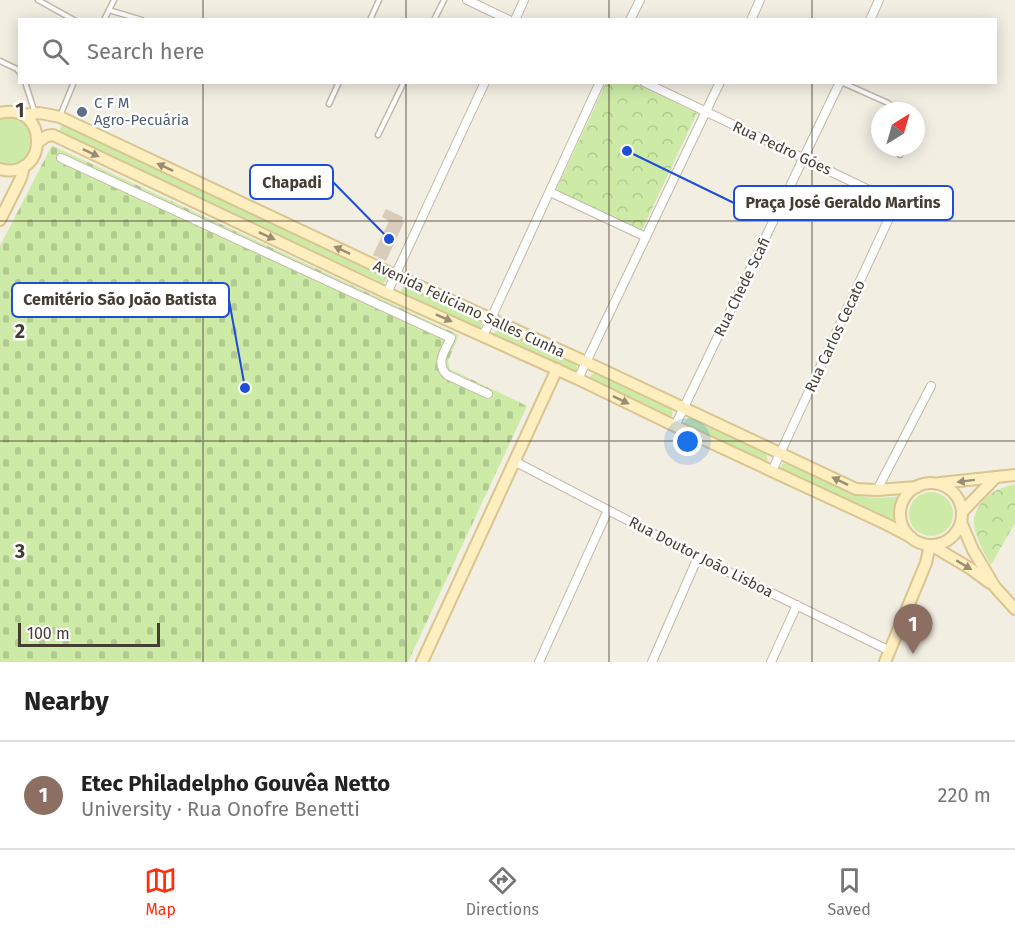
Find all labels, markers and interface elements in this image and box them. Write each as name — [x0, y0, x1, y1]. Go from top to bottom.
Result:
search box — [18, 18, 997, 84]
icon: search — [39, 35, 72, 68]
text: Search here — [87, 38, 205, 65]
place label: C F M Agro-Pecuária — [94, 94, 189, 129]
text: 1 — [15, 98, 25, 122]
north arrow — [871, 102, 925, 156]
marker: C F M Agro-Pecuária — [75, 105, 89, 119]
street label: Rua Pedro Góes — [730, 117, 834, 179]
one-way arrow — [82, 148, 99, 157]
one-way arrow — [157, 163, 174, 172]
callout: Chapadi — [250, 165, 333, 199]
text: Chapadi — [262, 173, 322, 192]
callout: Praça José Geraldo Martins — [734, 186, 953, 220]
text: Praça José Geraldo Martins — [745, 193, 941, 213]
one-way arrow — [259, 232, 276, 241]
street label: Rua Chede Scafi — [710, 234, 774, 340]
one-way arrow — [333, 246, 350, 255]
street label: Avenida Feliciano Salles Cunha — [370, 257, 568, 361]
street label: Rua Carlos Cecato — [801, 277, 869, 395]
callout: Cemitério São João Batista — [12, 283, 229, 317]
text: Cemitério São João Batista — [23, 290, 217, 309]
one-way arrow — [435, 314, 453, 324]
text: 2 — [15, 319, 25, 343]
one-way arrow — [613, 395, 630, 404]
your location — [673, 427, 702, 456]
one-way arrow — [957, 476, 976, 485]
one-way arrow — [831, 477, 848, 486]
street label: Rua Doutor João Lisboa — [626, 513, 776, 601]
text: 3 — [14, 539, 25, 563]
one-way arrow — [956, 559, 972, 570]
pin: 1 — [894, 604, 932, 654]
scale bar — [18, 620, 160, 648]
text: 100 m — [27, 624, 70, 643]
text: Nearby — [24, 686, 109, 717]
text: Etec Philadelpho Gouvêa Netto — [81, 770, 390, 797]
text: 1 — [39, 783, 48, 807]
text: 220 m — [938, 783, 991, 807]
text: University · Rua Onofre Benetti — [81, 797, 360, 821]
tab: Map — [144, 864, 177, 919]
tab: Directions — [466, 864, 539, 919]
tab: Saved — [827, 864, 871, 919]

